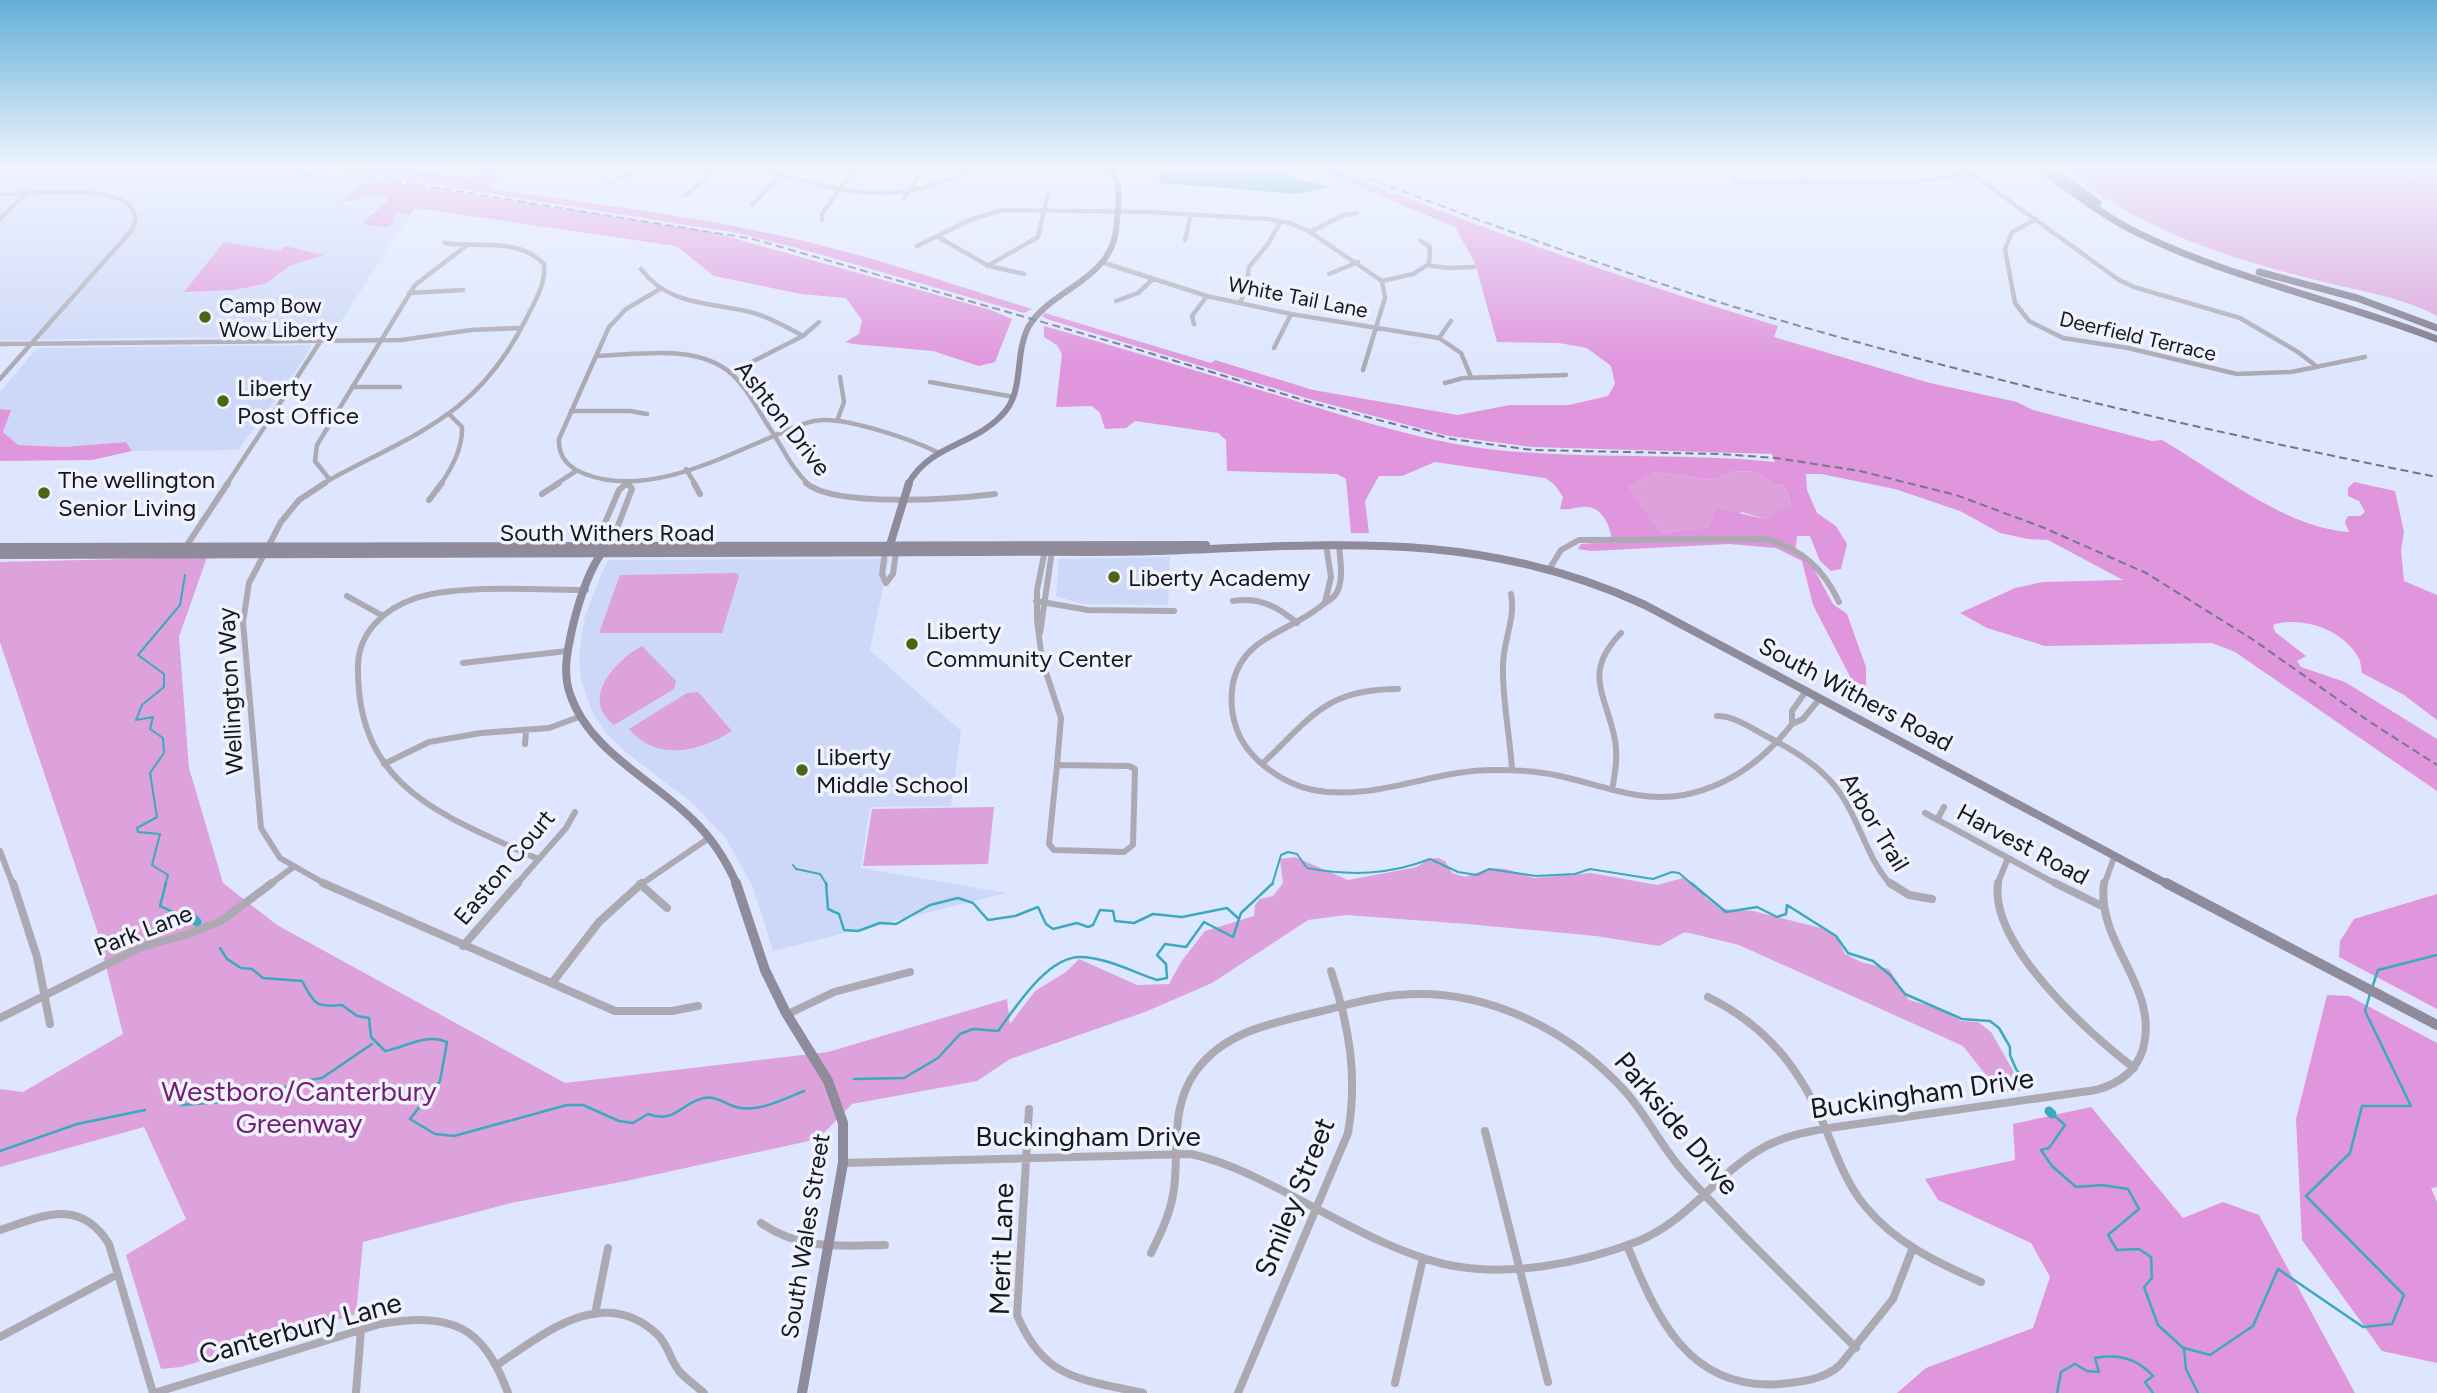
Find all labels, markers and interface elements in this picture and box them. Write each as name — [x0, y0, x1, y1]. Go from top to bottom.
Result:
street label: White Tail Lane — [1226, 271, 1370, 323]
place label: Camp Bow Wow Liberty — [219, 293, 338, 342]
street label: Deerfield Terrace — [2057, 306, 2219, 366]
marker: Camp Bow Wow Liberty — [197, 309, 213, 325]
street label: Ashton Drive — [729, 354, 837, 482]
place label: Liberty Post Office — [237, 373, 359, 430]
marker: Liberty Post Office — [215, 393, 231, 409]
place label: The wellington Senior Living — [58, 465, 215, 522]
marker: The wellington Senior Living — [36, 485, 52, 501]
street label: South Withers Road — [499, 518, 715, 547]
place label: Liberty Academy — [1128, 563, 1311, 592]
marker: Liberty Academy — [1106, 569, 1122, 585]
street label: Wellington Way — [211, 606, 249, 776]
place label: Liberty Community Center — [926, 616, 1132, 673]
street label: South Withers Road — [1754, 631, 1958, 757]
marker: Liberty Community Center — [904, 636, 920, 652]
place label: Liberty Middle School — [816, 742, 969, 799]
marker: Liberty Middle School — [794, 762, 810, 778]
street label: Arbor Trail — [1834, 768, 1916, 876]
street label: Harvest Road — [1952, 797, 2094, 891]
street label: Easton Court — [447, 803, 561, 931]
street label: Park Lane — [90, 898, 196, 962]
street label: Parkside Drive — [1607, 1045, 1747, 1201]
street label: Buckingham Drive — [1808, 1060, 2036, 1126]
park label: Westboro/Canterbury Greenway — [161, 1074, 437, 1140]
street label: Smiley Street — [1247, 1112, 1341, 1282]
street label: Buckingham Drive — [975, 1119, 1201, 1153]
street label: South Wales Street — [774, 1131, 836, 1341]
street label: Merit Lane — [982, 1182, 1020, 1316]
street label: Canterbury Lane — [195, 1285, 405, 1371]

